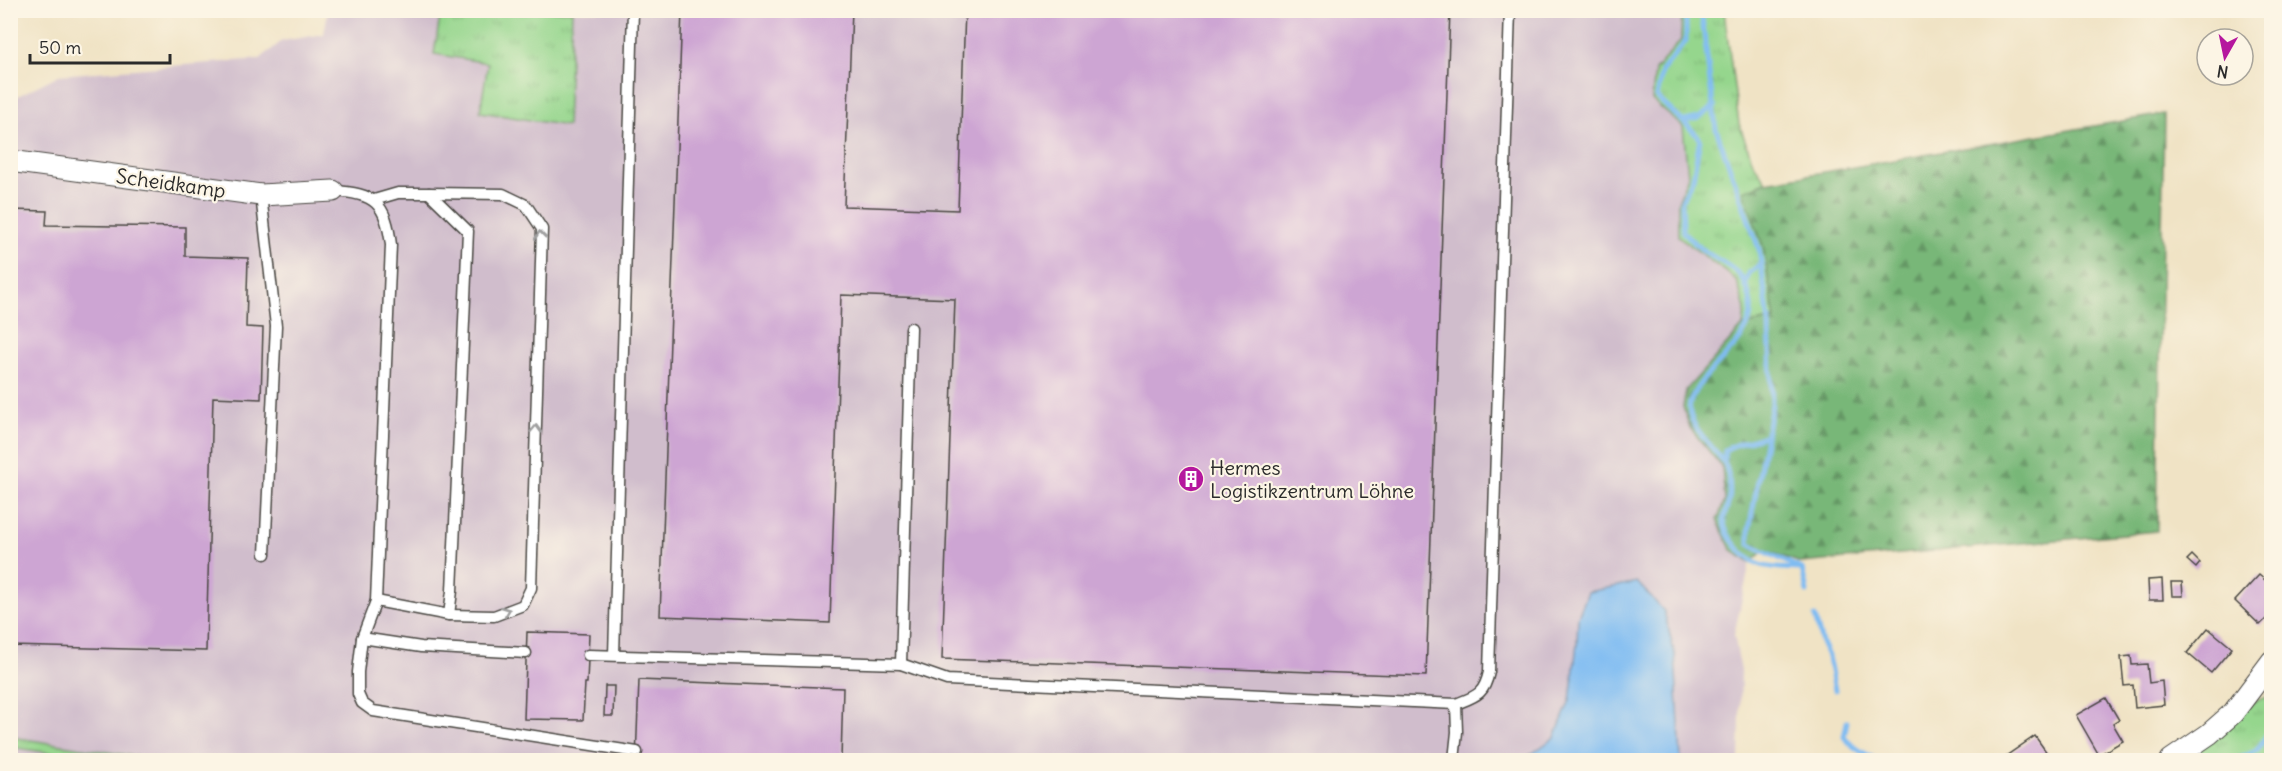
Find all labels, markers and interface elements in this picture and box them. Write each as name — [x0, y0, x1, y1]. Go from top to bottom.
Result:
scale bar — [30, 27, 170, 65]
north arrow — [2195, 27, 2255, 87]
text: 50 m — [39, 36, 81, 59]
text: N — [2216, 61, 2230, 83]
street label: Scheidkamp — [115, 163, 227, 203]
one-way arrow — [535, 230, 547, 240]
one-way arrow — [529, 425, 542, 434]
place label: Hermes Logistikzentrum Löhne — [1210, 455, 1414, 503]
building icon: Hermes Logistikzentrum Löhne — [1176, 464, 1206, 494]
one-way arrow — [501, 606, 511, 619]

